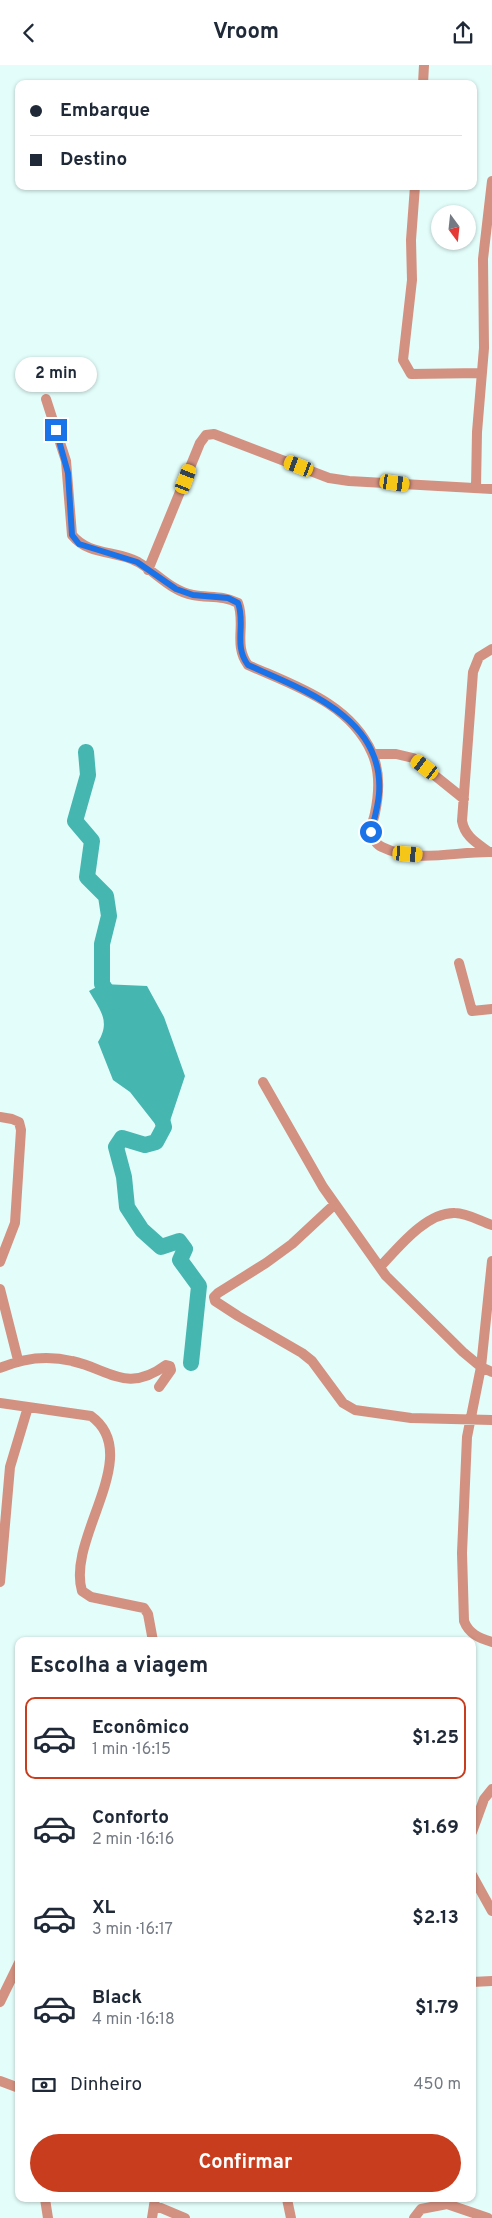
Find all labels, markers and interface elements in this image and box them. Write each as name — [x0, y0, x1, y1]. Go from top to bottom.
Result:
icon: back — [15, 19, 43, 47]
text: Vroom — [213, 19, 279, 46]
icon: share — [449, 19, 477, 47]
text: Embarque — [60, 99, 150, 123]
text: Destino — [60, 148, 127, 172]
north arrow — [431, 205, 476, 250]
map controls — [431, 205, 476, 250]
callout: 2 min — [15, 357, 97, 393]
text: 2 min — [35, 364, 77, 384]
route end — [45, 419, 67, 441]
car — [282, 454, 315, 478]
car — [173, 462, 198, 496]
car — [379, 473, 410, 493]
car — [408, 752, 441, 782]
route start — [360, 821, 382, 843]
car — [392, 845, 423, 863]
text: Escolha a viagem — [30, 1653, 208, 1680]
icon: car — [32, 1716, 77, 1761]
text: Econômico — [92, 1716, 189, 1740]
text: $1.25 — [412, 1726, 459, 1750]
text: 1 min · 16:15 — [92, 1740, 171, 1760]
icon: car — [32, 1806, 77, 1851]
text: Conforto — [92, 1806, 169, 1830]
text: $1.69 — [412, 1816, 459, 1840]
text: 2 min · 16:16 — [92, 1830, 174, 1850]
icon: car — [32, 1896, 77, 1941]
text: XL — [92, 1896, 115, 1920]
text: $2.13 — [412, 1906, 459, 1930]
text: 3 min · 16:17 — [92, 1920, 173, 1940]
icon: car — [32, 1986, 77, 2031]
text: Black — [92, 1986, 142, 2010]
text: $1.79 — [415, 1996, 459, 2020]
text: 4 min · 16:18 — [92, 2010, 175, 2030]
icon: cash — [30, 2071, 58, 2099]
text: Dinheiro — [70, 2073, 142, 2097]
text: 450 m — [414, 2075, 461, 2095]
button: Confirmar — [30, 2134, 461, 2192]

